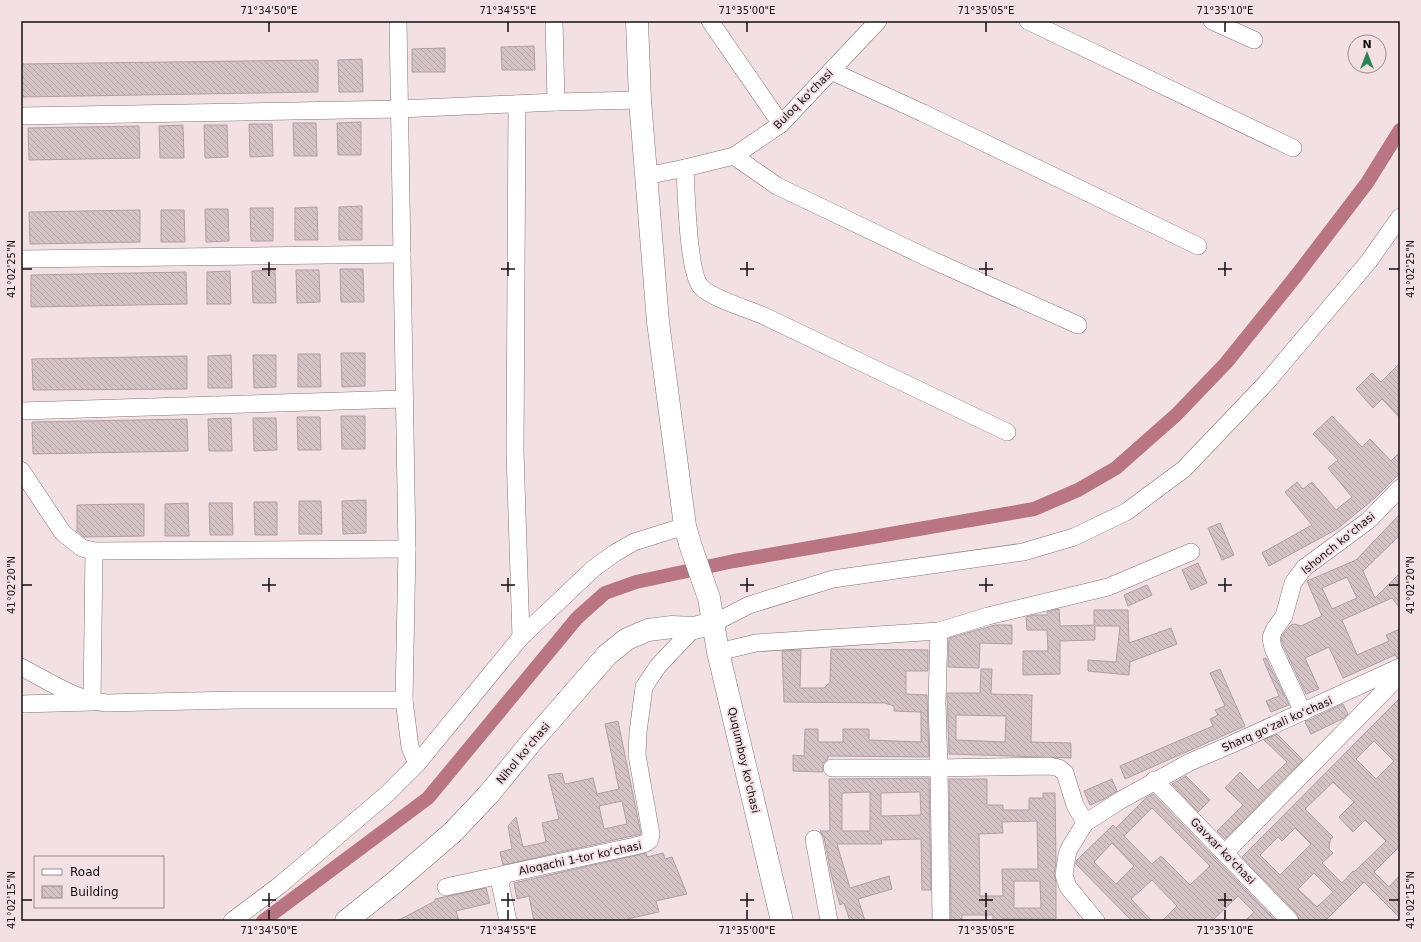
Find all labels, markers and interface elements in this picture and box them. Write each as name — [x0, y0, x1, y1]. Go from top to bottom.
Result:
text: 71°34'50"E — [241, 5, 297, 16]
text: 71°34'55"E — [480, 5, 536, 16]
text: 71°35'00"E — [719, 5, 775, 16]
text: 71°35'05"E — [958, 5, 1014, 16]
text: 71°35'10"E — [1197, 5, 1253, 16]
north arrow — [1347, 34, 1387, 74]
text: N — [1362, 38, 1372, 51]
street label: Buloq ko'chasi — [771, 67, 836, 132]
text: 41°02'25"N — [6, 240, 17, 298]
text: 41°02'25"N — [1405, 240, 1416, 298]
street label: Ishonch koʻchasi — [1299, 510, 1378, 577]
text: 41°02'20"N — [6, 556, 17, 614]
text: 41°02'20"N — [1405, 556, 1416, 614]
street label: Sharq goʻzali koʻchasi — [1220, 694, 1334, 755]
street label: Ququmboy ko'chasi — [725, 706, 762, 814]
street label: Nihol koʻchasi — [494, 720, 553, 787]
street label: Gavxar ko'chasi — [1188, 815, 1258, 887]
street label: Aloqachi 1-tor koʻchasi — [517, 839, 643, 878]
legend — [34, 856, 164, 908]
text: Road — [70, 865, 100, 879]
text: 41°02'15"N — [6, 871, 17, 929]
text: 41°02'15"N — [1405, 871, 1416, 929]
text: Building — [70, 885, 119, 899]
text: 71°34'50"E — [241, 925, 297, 936]
text: 71°34'55"E — [480, 925, 536, 936]
text: 71°35'00"E — [719, 925, 775, 936]
text: 71°35'05"E — [958, 925, 1014, 936]
text: 71°35'10"E — [1197, 925, 1253, 936]

